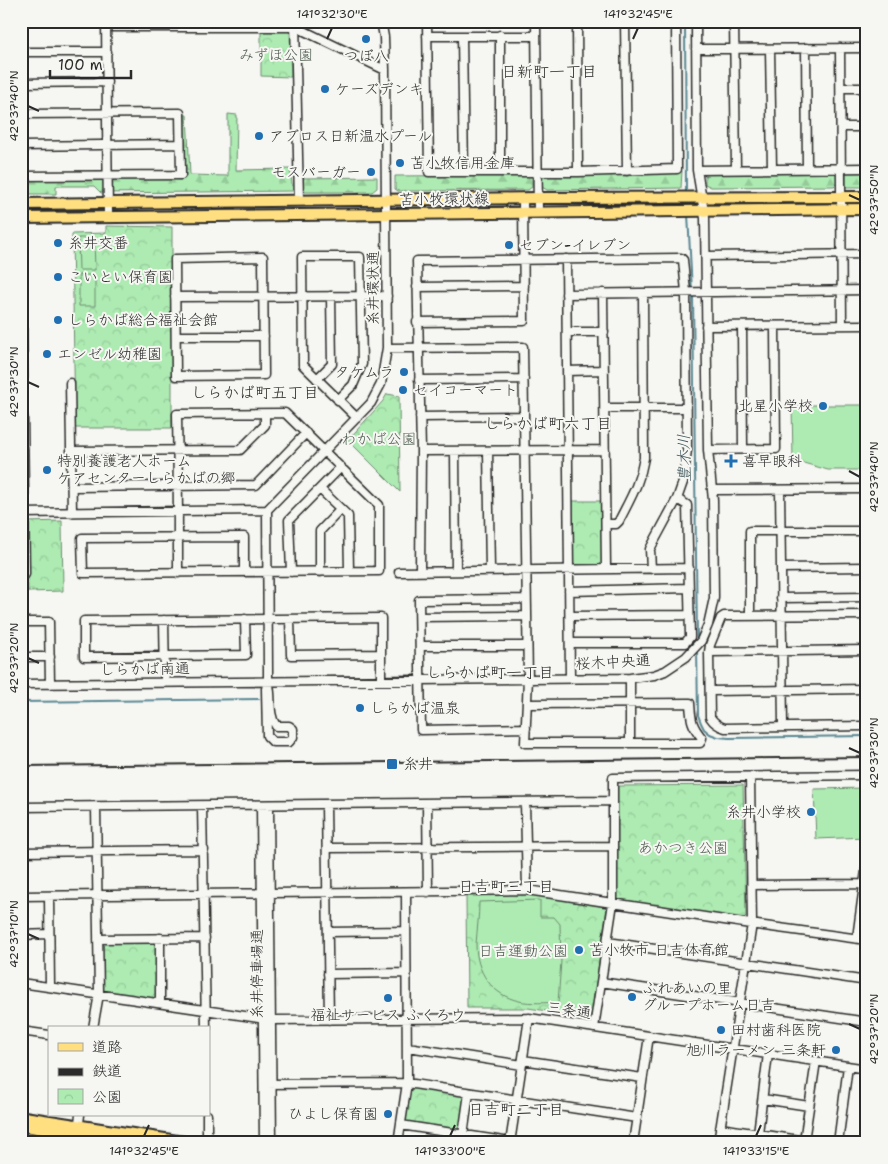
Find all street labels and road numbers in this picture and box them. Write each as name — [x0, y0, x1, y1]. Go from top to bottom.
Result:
street label: 苫小牧環状線 — [399, 188, 489, 210]
street label: 糸井環状通 — [363, 250, 383, 326]
street label: 桜木中央通 — [575, 650, 651, 674]
street label: しらかば南通 — [100, 658, 190, 680]
street label: 糸井停車場通 — [247, 929, 267, 1019]
street label: 三条通 — [545, 997, 593, 1023]

